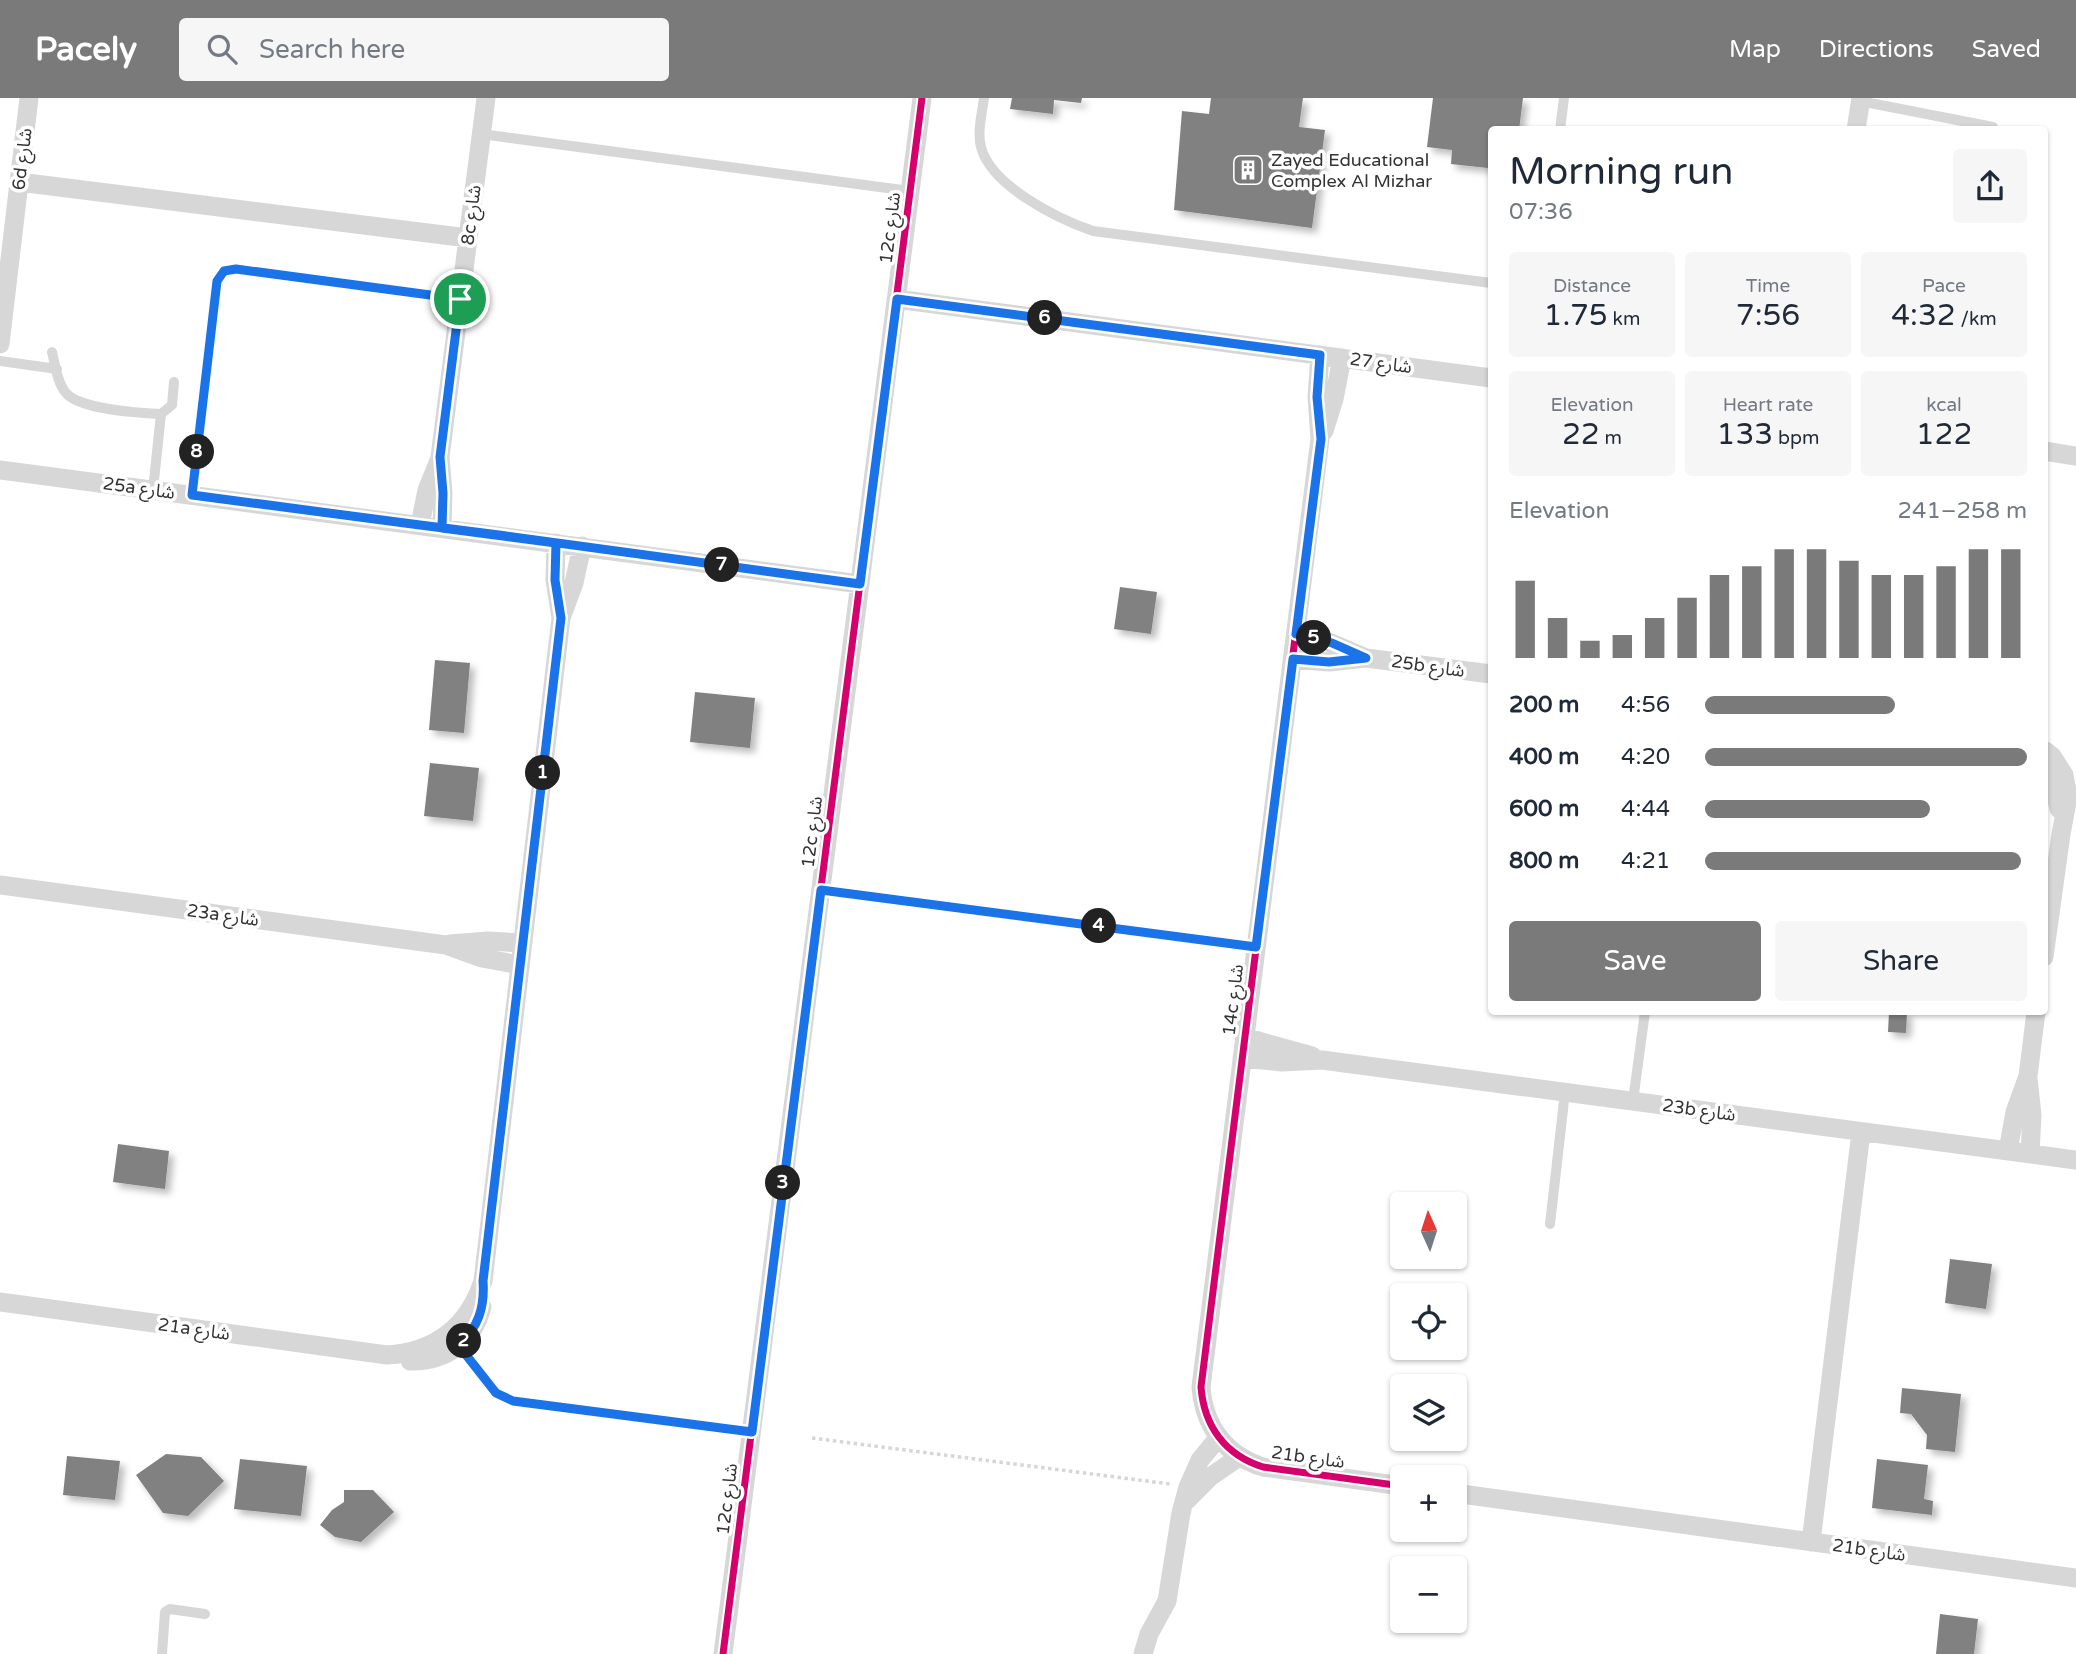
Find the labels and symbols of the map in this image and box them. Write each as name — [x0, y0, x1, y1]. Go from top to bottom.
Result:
street label: 6d شارع — [7, 127, 40, 192]
place label: Zayed Educational Complex Al Mizhar — [1271, 149, 1432, 192]
building icon: Zayed Educational Complex Al Mizhar — [1231, 153, 1265, 187]
street label: 8c شارع — [456, 184, 489, 247]
street label: 12c شارع — [875, 191, 908, 265]
pin — [430, 269, 490, 329]
pin: 6 — [1028, 300, 1062, 336]
street label: شارع 27 — [1348, 348, 1413, 381]
pin: 8 — [180, 434, 214, 470]
street label: 25a شارع — [101, 472, 176, 507]
pin: 7 — [704, 547, 740, 582]
pin: 5 — [1296, 620, 1332, 656]
street label: 25b شارع — [1390, 650, 1466, 685]
pin: 1 — [526, 756, 560, 790]
street label: 12c شارع — [797, 795, 830, 869]
street label: 23a شارع — [185, 899, 260, 934]
pin: 4 — [1082, 908, 1116, 944]
street label: 14c شارع — [1218, 963, 1251, 1037]
street label: 23b شارع — [1661, 1094, 1737, 1129]
pin: 3 — [766, 1166, 800, 1200]
north arrow — [1390, 1192, 1466, 1269]
street label: 21a شارع — [156, 1313, 231, 1348]
pin: 2 — [447, 1324, 482, 1358]
street label: 21b شارع — [1270, 1441, 1346, 1476]
street label: 12c شارع — [712, 1462, 745, 1536]
street label: 21b شارع — [1831, 1534, 1907, 1569]

